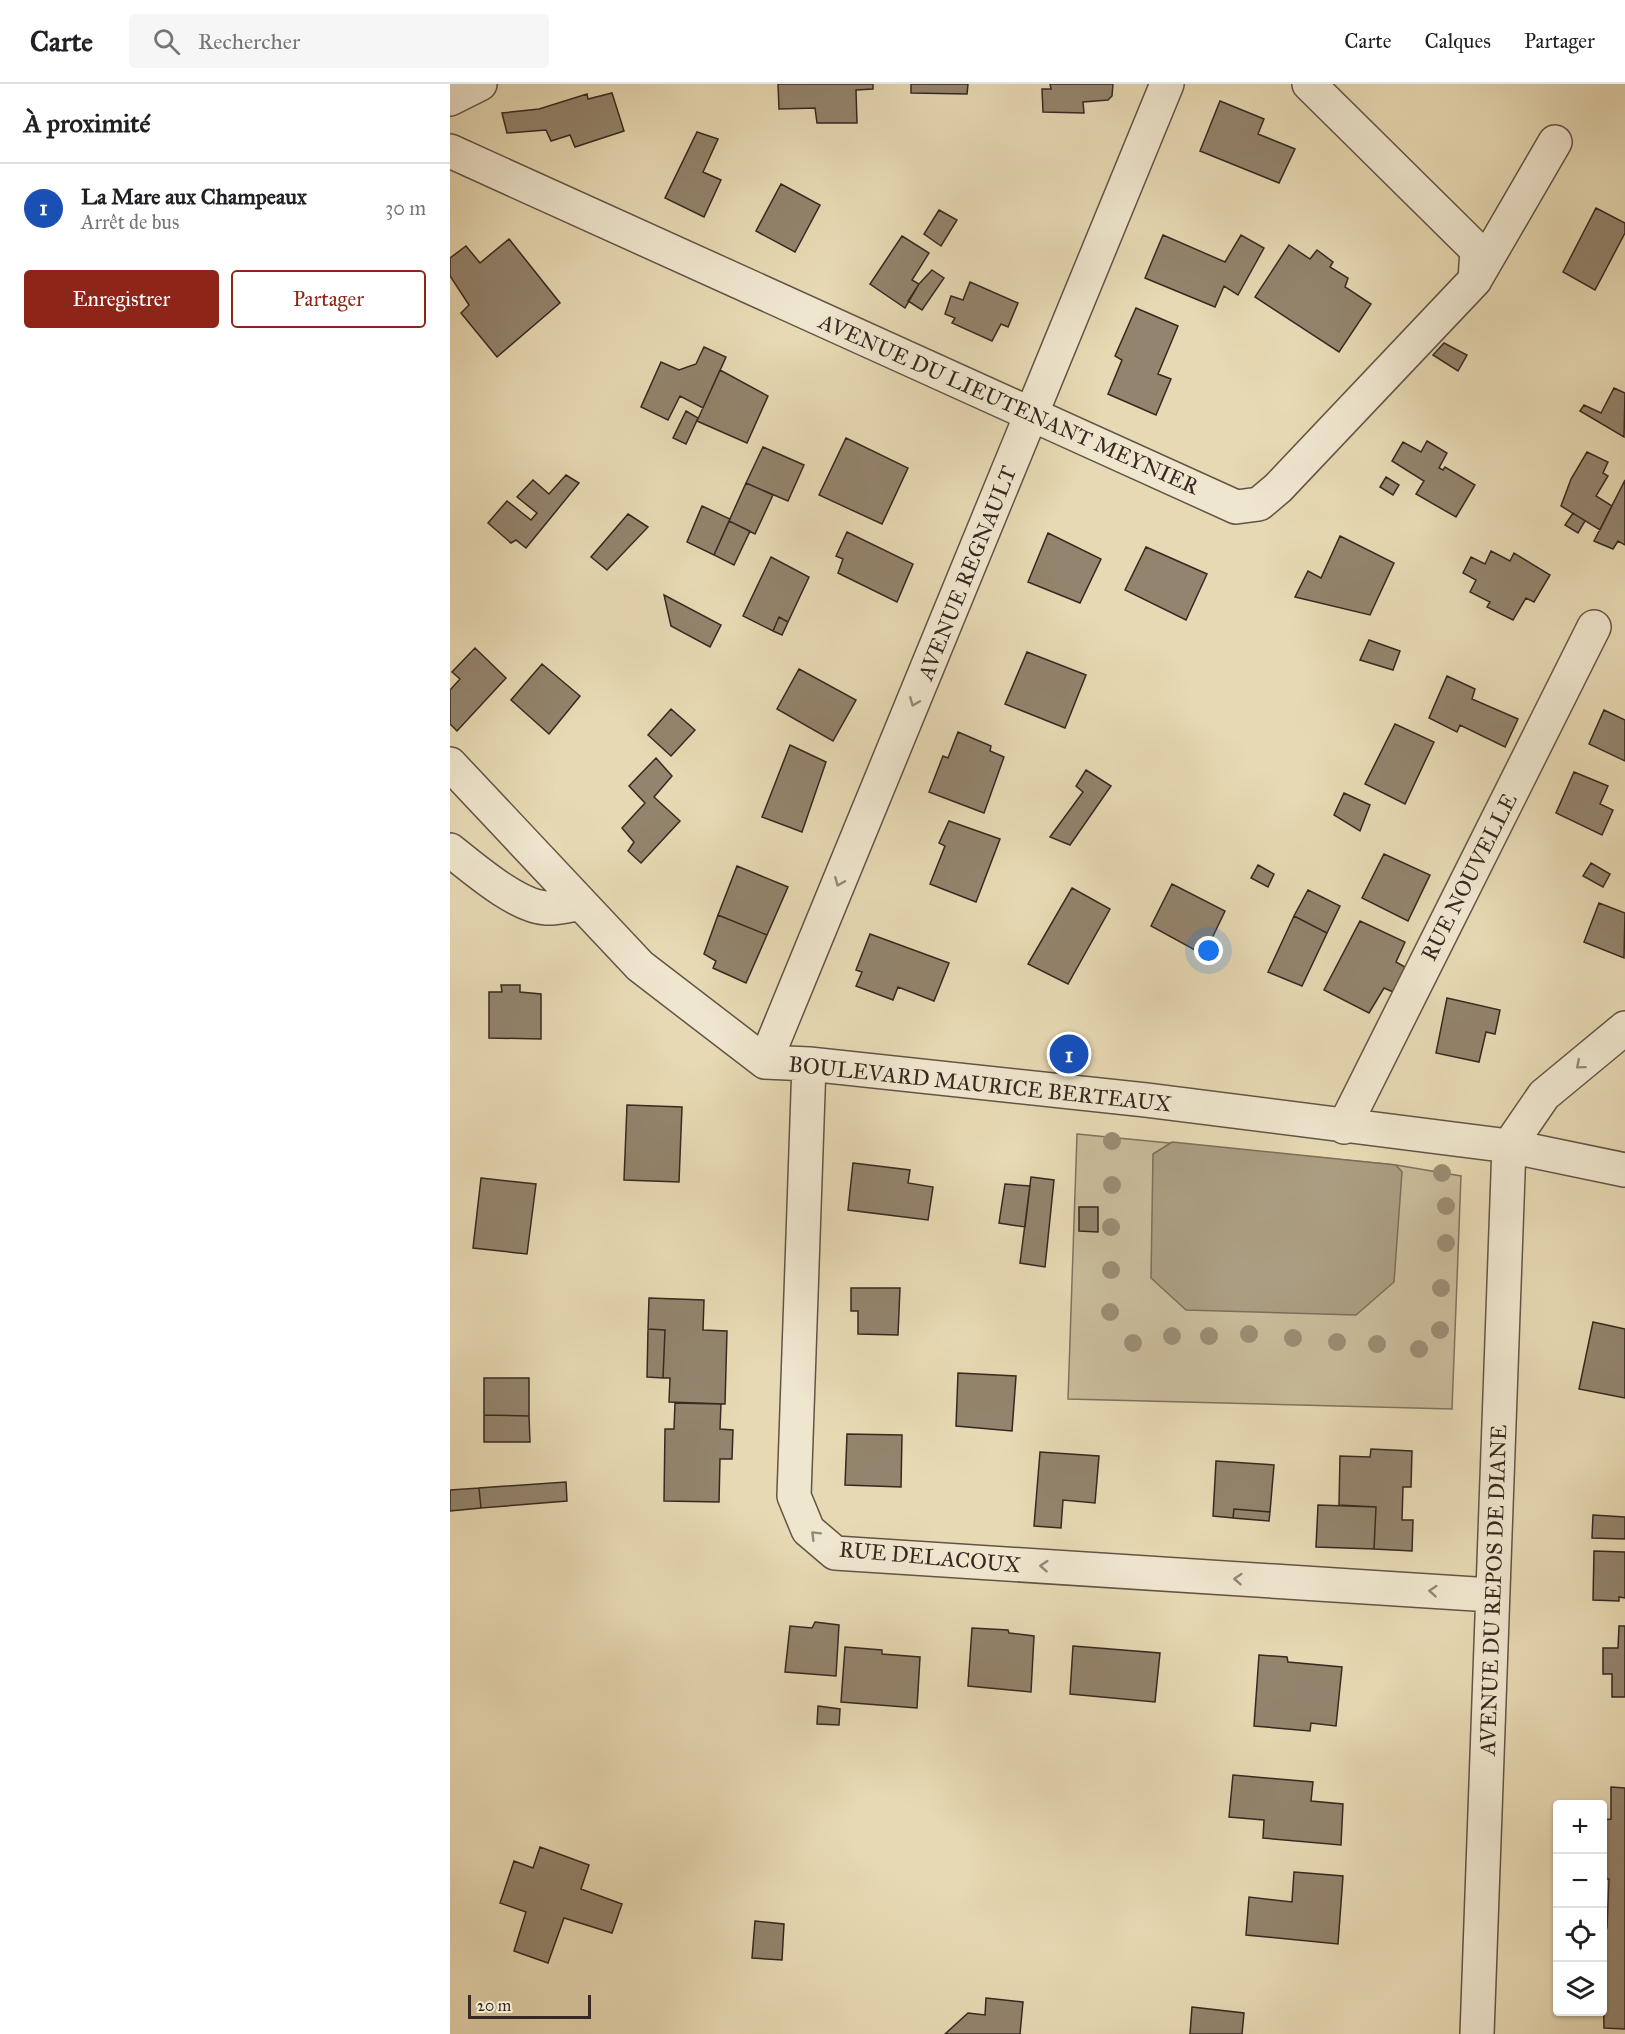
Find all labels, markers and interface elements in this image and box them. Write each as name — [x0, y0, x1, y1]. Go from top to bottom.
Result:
search box — [129, 14, 549, 68]
text: Carte — [30, 24, 93, 59]
icon: search — [150, 25, 183, 58]
text: Rechercher — [198, 28, 300, 55]
text: Carte — [1344, 28, 1391, 54]
text: Calques — [1424, 28, 1491, 54]
text: Partager — [1524, 28, 1595, 54]
text: À proximité — [24, 107, 150, 139]
text: La Mare aux Champeaux — [81, 183, 307, 210]
text: 1 — [40, 196, 47, 220]
text: 30 m — [385, 196, 426, 220]
text: Arrêt de bus — [81, 210, 179, 234]
button: Enregistrer — [24, 270, 219, 328]
button: Partager — [231, 270, 426, 328]
street label: AVENUE DU LIEUTENANT MEYNIER — [814, 307, 1204, 501]
street label: AVENUE REGNAULT — [911, 462, 1022, 685]
one-way arrow — [909, 695, 921, 706]
street label: RUE NOUVELLE — [1415, 789, 1523, 965]
one-way arrow — [834, 876, 846, 887]
your location — [1194, 936, 1223, 965]
pin: 1 — [1050, 1032, 1088, 1076]
street label: BOULEVARD MAURICE BERTEAUX — [787, 1050, 1173, 1118]
one-way arrow — [1576, 1058, 1587, 1069]
street label: AVENUE DU REPOS DE DIANE — [1474, 1424, 1512, 1757]
one-way arrow — [811, 1531, 822, 1542]
street label: RUE DELACOUX — [838, 1536, 1022, 1578]
one-way arrow — [1039, 1560, 1048, 1573]
one-way arrow — [1234, 1573, 1243, 1586]
one-way arrow — [1428, 1585, 1437, 1598]
map controls — [1553, 1800, 1607, 2016]
button: + — [1553, 1800, 1607, 1854]
button: − — [1553, 1854, 1607, 1908]
button: locate — [1553, 1908, 1607, 1962]
button: layers — [1553, 1962, 1607, 2016]
scale bar — [468, 1992, 591, 2020]
text: 20 m — [477, 1996, 511, 2015]

